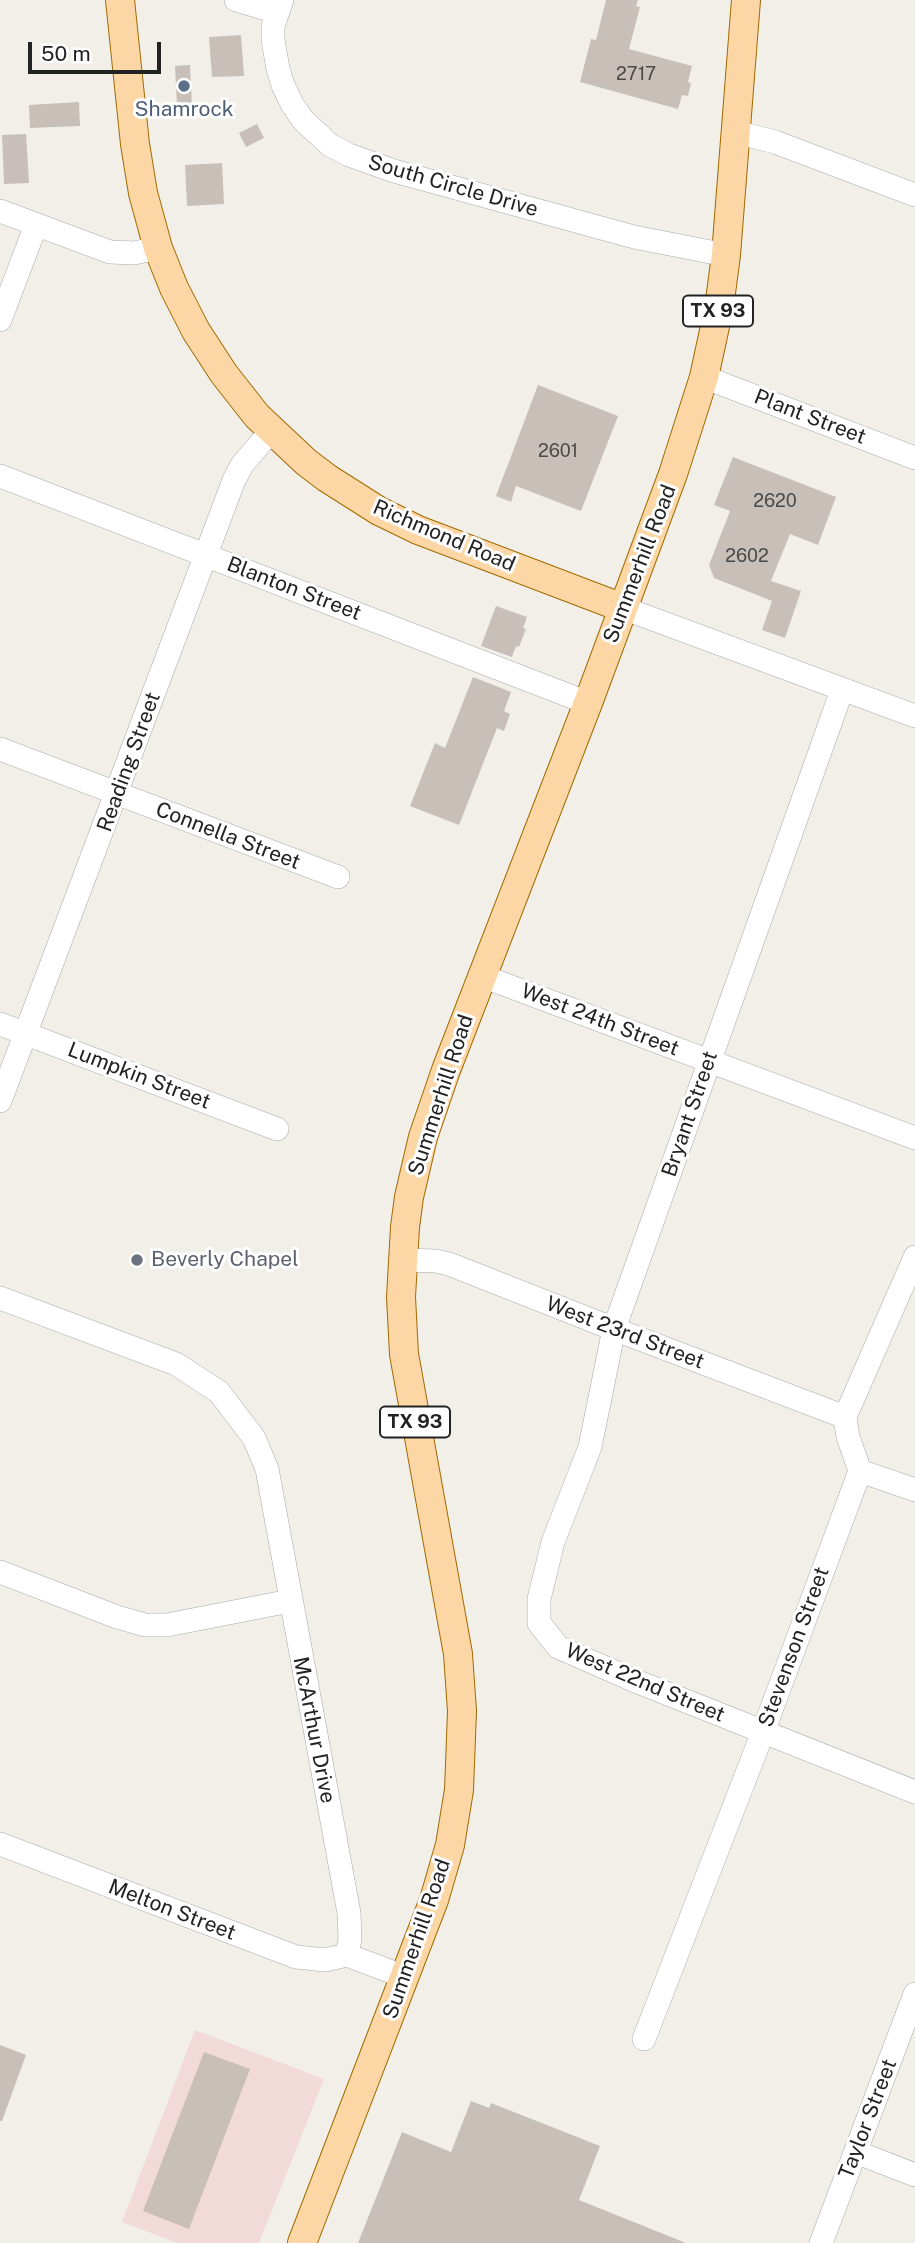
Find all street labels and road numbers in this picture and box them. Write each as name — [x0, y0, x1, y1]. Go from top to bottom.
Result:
street label: South Circle Drive — [365, 150, 541, 222]
road number: TX 93 — [683, 296, 753, 326]
street label: Plant Street — [751, 384, 869, 450]
street label: Summerhill Road — [598, 481, 682, 647]
street label: Richmond Road — [369, 495, 519, 577]
street label: Blanton Street — [223, 552, 365, 626]
street label: Reading Street — [92, 689, 166, 835]
street label: Connella Street — [152, 797, 304, 875]
street label: West 24th Street — [518, 978, 682, 1062]
street label: Summerhill Road — [403, 1011, 479, 1179]
street label: Lumpkin Street — [64, 1037, 214, 1115]
street label: Bryant Street — [657, 1048, 723, 1180]
street label: West 23rd Street — [542, 1291, 708, 1375]
road number: TX 93 — [380, 1406, 450, 1438]
street label: Stevenson Street — [753, 1563, 835, 1731]
street label: West 22nd Street — [562, 1638, 728, 1728]
street label: McArthur Drive — [287, 1655, 341, 1805]
street label: Summerhill Road — [378, 1856, 456, 2022]
street label: Melton Street — [105, 1874, 239, 1946]
street label: Taylor Street — [834, 2056, 902, 2182]

